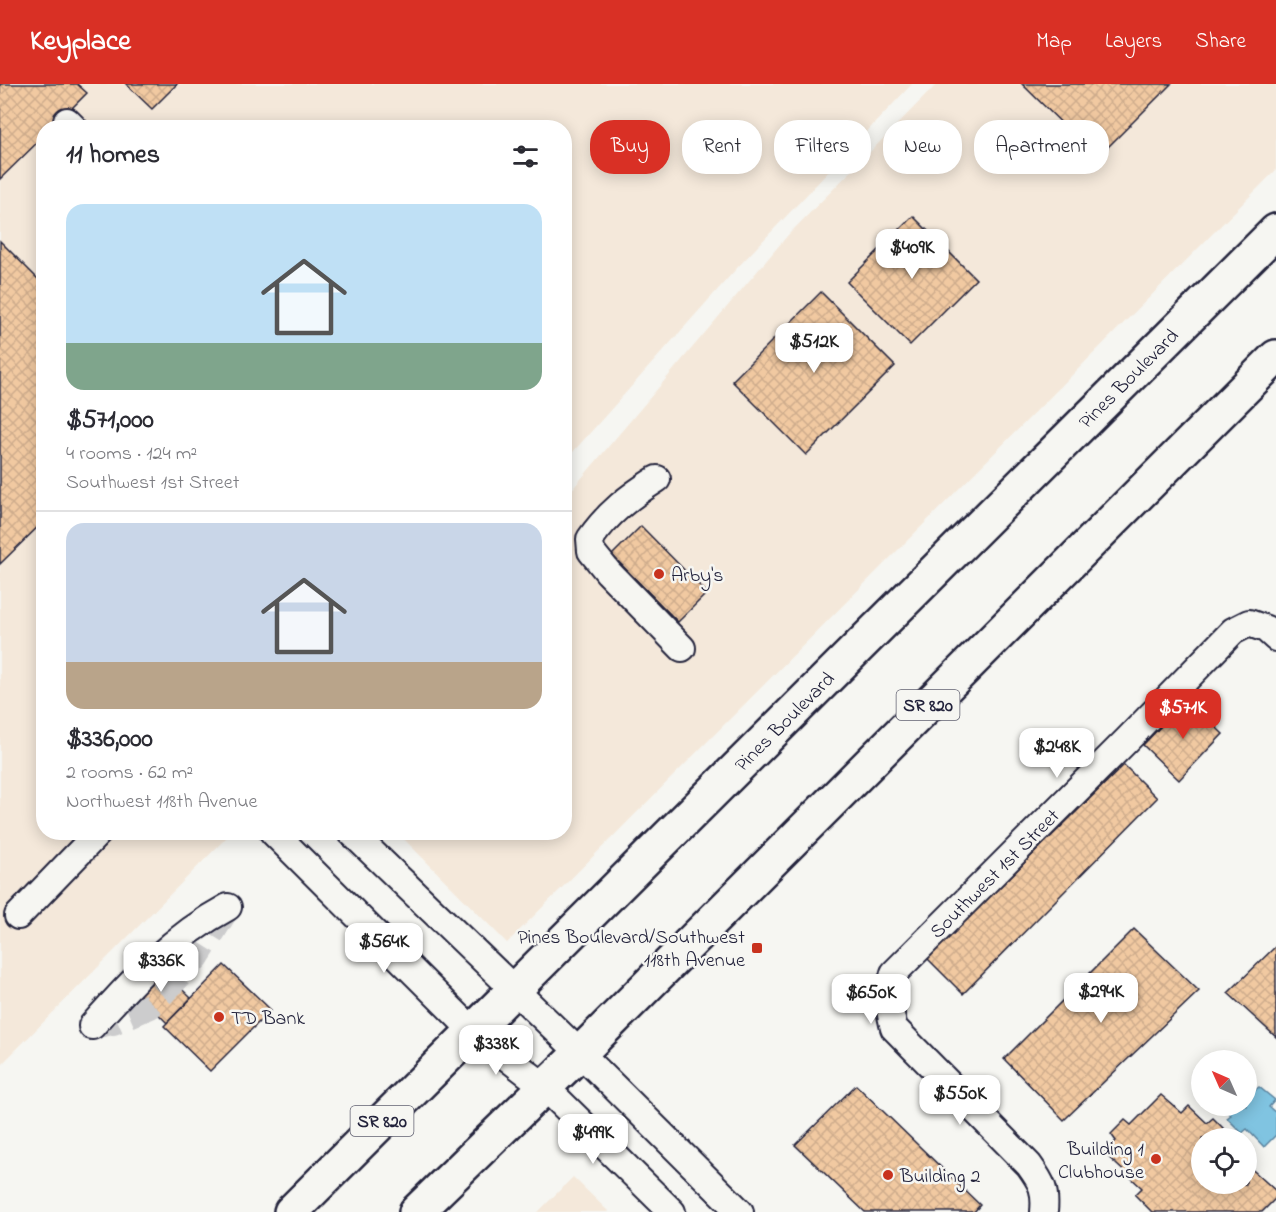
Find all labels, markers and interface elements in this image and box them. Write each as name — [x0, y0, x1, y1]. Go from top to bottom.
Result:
text: Keyplace — [30, 22, 131, 63]
text: Map — [1036, 27, 1072, 57]
text: Layers — [1105, 27, 1162, 57]
text: Share — [1195, 27, 1246, 57]
chip: Buy — [590, 120, 670, 174]
chip: Rent — [682, 120, 762, 174]
chip: Filters — [774, 120, 871, 174]
chip: New — [883, 120, 962, 174]
chip: Apartment — [974, 120, 1109, 174]
text: 11 homes — [66, 137, 160, 175]
icon: filters — [509, 140, 542, 173]
pin: $409K — [870, 229, 954, 280]
text: $409K — [890, 234, 934, 263]
icon: home — [250, 243, 358, 351]
pin: $512K — [772, 323, 856, 374]
street label: Pines Boulevard — [1073, 323, 1187, 437]
text: $512K — [789, 328, 839, 357]
text: $571,000 — [66, 402, 154, 440]
text: 4 rooms · 124 m² — [66, 440, 197, 469]
text: Southwest 1st Street — [66, 469, 239, 498]
icon: home — [250, 562, 358, 670]
place label: Arby's — [671, 562, 723, 591]
marker: Arby's — [652, 567, 666, 581]
street label: Pines Boulevard — [729, 666, 843, 780]
pin: $571K — [1141, 689, 1225, 740]
road number: SR 820 — [896, 690, 960, 720]
text: $571K — [1159, 694, 1207, 723]
text: $336,000 — [66, 721, 153, 759]
pin: $248K — [1015, 728, 1099, 779]
text: $248K — [1033, 733, 1081, 762]
text: 2 rooms · 62 m² — [66, 759, 193, 788]
text: Northwest 118th Avenue — [66, 788, 258, 817]
street label: Southwest 1st Street — [924, 803, 1068, 946]
pin: $564K — [342, 923, 426, 974]
place label: Pines Boulevard/Southwest 118th Avenue — [517, 924, 745, 976]
text: $564K — [359, 928, 409, 957]
marker: Pines Boulevard/Southwest 118th Avenue — [750, 941, 764, 955]
pin: $336K — [119, 942, 203, 993]
text: $336K — [137, 947, 185, 976]
pin: $294K — [1059, 973, 1143, 1024]
pin: $650K — [829, 974, 913, 1025]
text: $294K — [1078, 978, 1124, 1007]
text: $650K — [846, 979, 896, 1008]
place label: TD Bank — [231, 1005, 305, 1034]
marker: TD Bank — [212, 1010, 226, 1024]
pin: $338K — [454, 1025, 538, 1076]
text: $338K — [473, 1030, 519, 1059]
north arrow — [1191, 1050, 1257, 1116]
map controls — [1191, 1050, 1257, 1194]
pin: $550K — [918, 1075, 1002, 1126]
text: $550K — [933, 1080, 987, 1109]
road number: SR 820 — [350, 1106, 413, 1136]
pin: $499K — [551, 1114, 635, 1165]
text: $499K — [572, 1119, 614, 1148]
button: locate — [1191, 1128, 1257, 1194]
place label: Building 1 Clubhouse — [1058, 1136, 1144, 1188]
marker: Building 1 Clubhouse — [1149, 1152, 1163, 1166]
place label: Building 2 — [899, 1163, 980, 1193]
marker: Building 2 — [881, 1168, 895, 1182]

